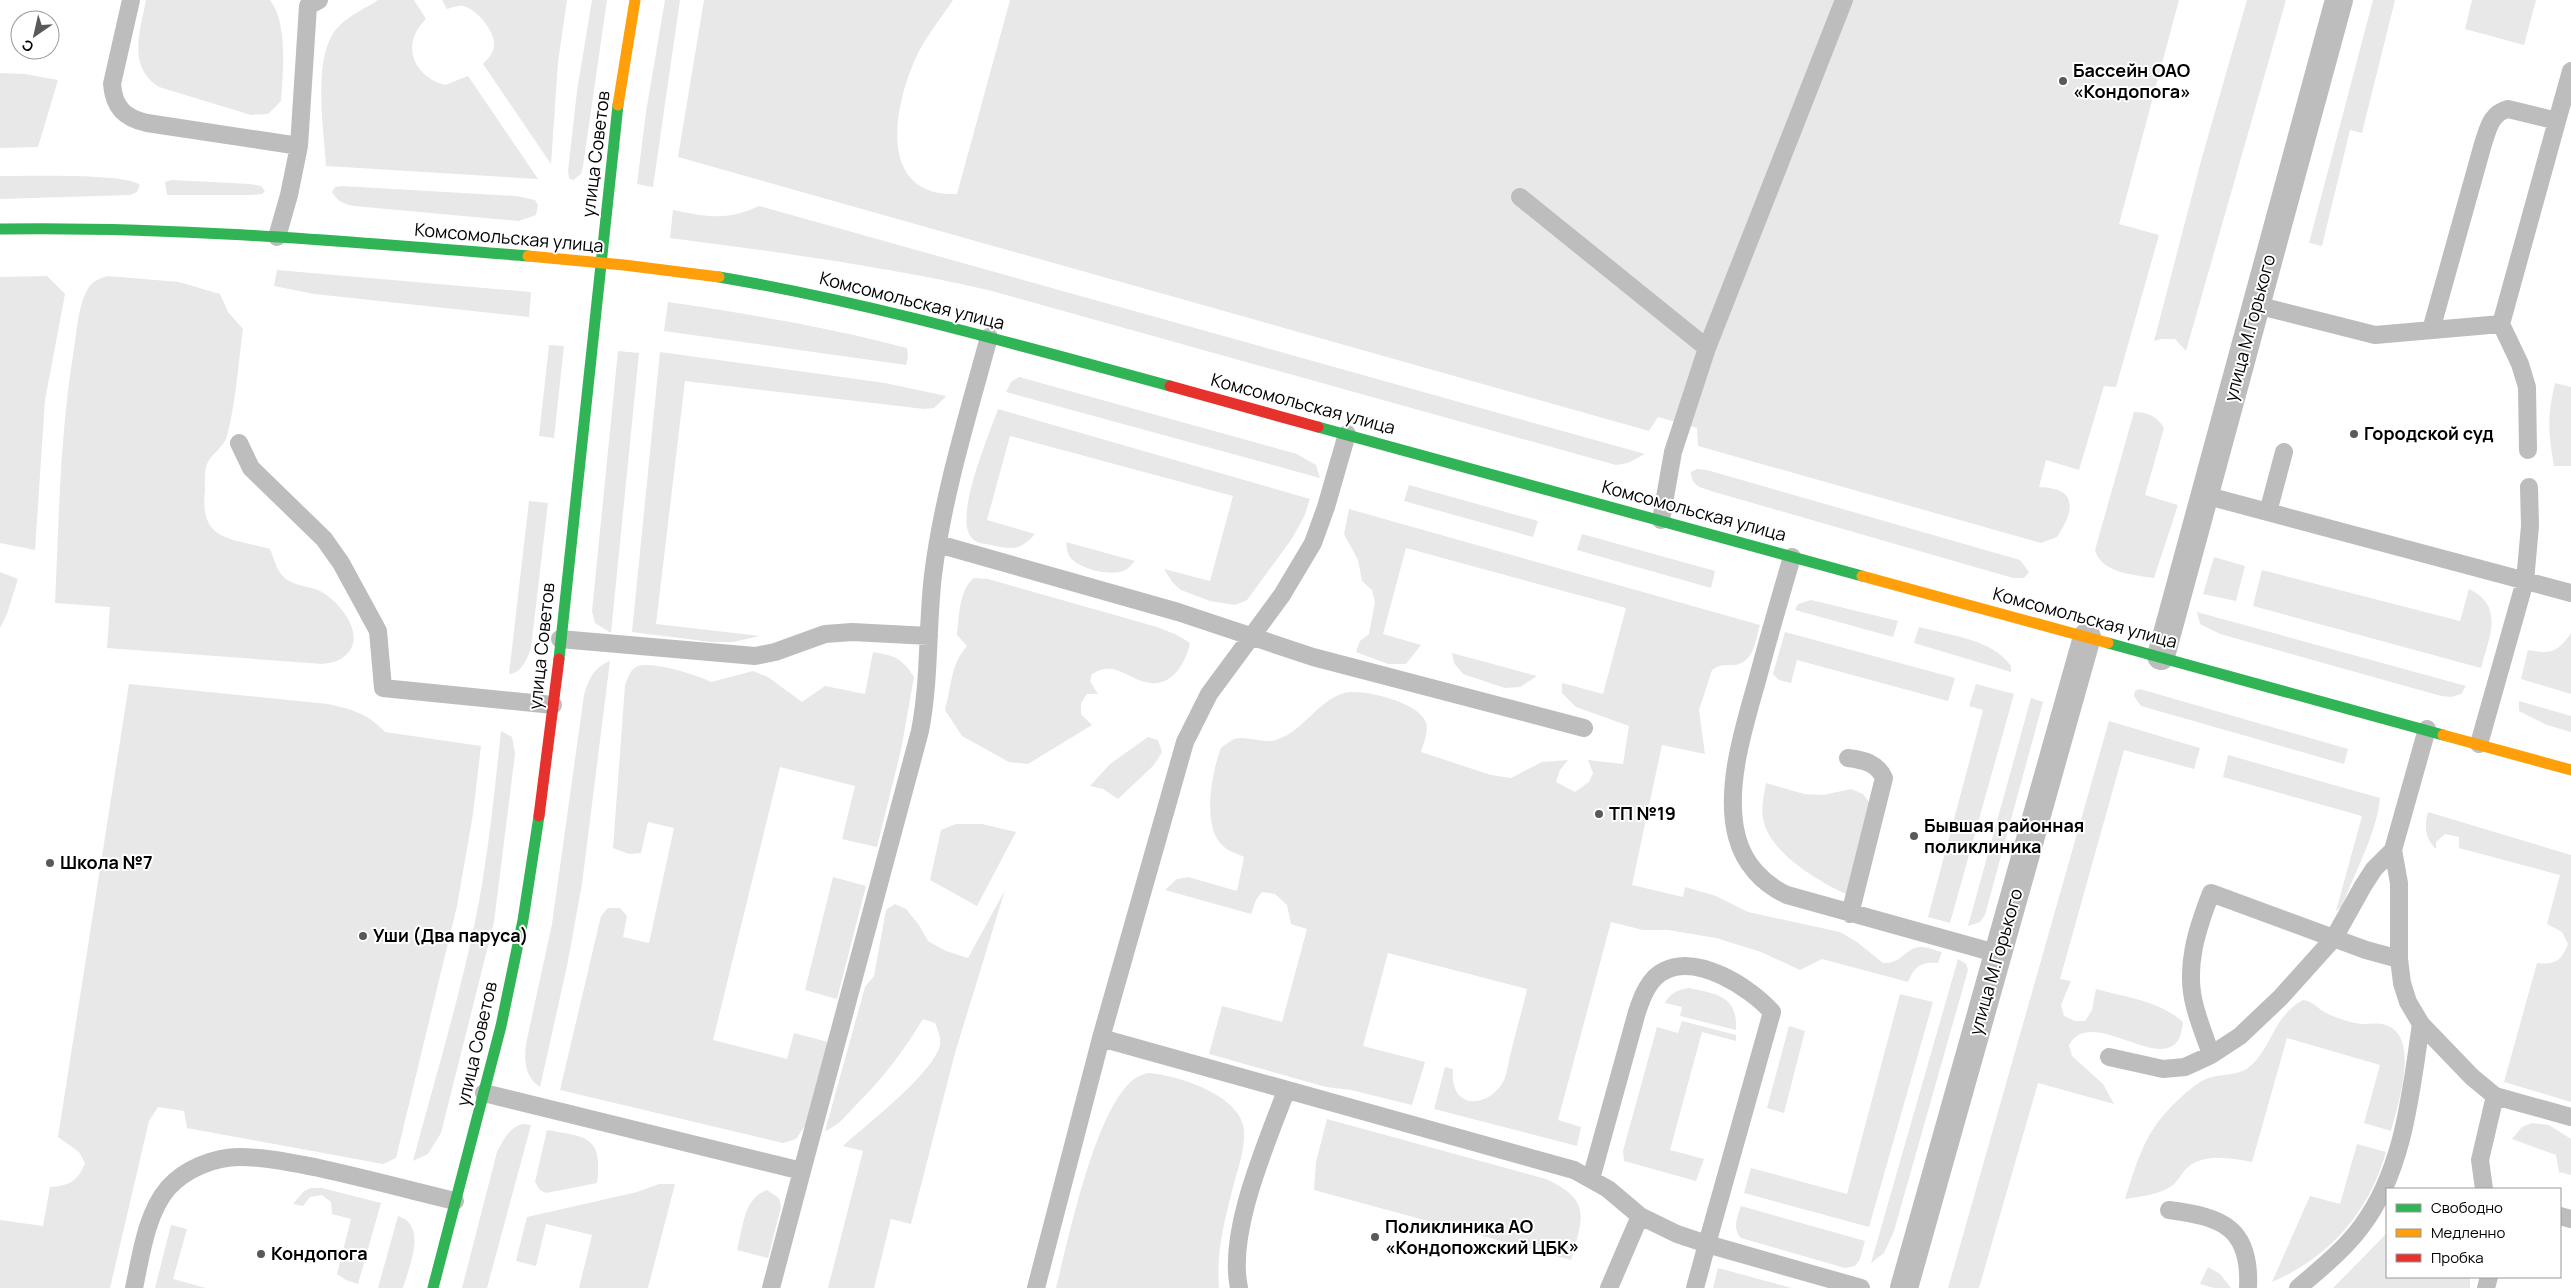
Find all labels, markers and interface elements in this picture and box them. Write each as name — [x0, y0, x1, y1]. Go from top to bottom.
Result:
north arrow — [10, 10, 60, 60]
text: С — [18, 35, 37, 57]
place label: Бассейн ОАО «Кондопога» — [2073, 58, 2191, 103]
marker: Бассейн ОАО «Кондопога» — [2057, 75, 2069, 87]
street label: улица Советов — [575, 89, 615, 218]
street label: Комсомольская улица — [414, 217, 605, 257]
street label: улица М.Горького — [2218, 252, 2280, 404]
street label: Комсомольская улица — [817, 265, 1007, 335]
street label: Комсомольская улица — [1209, 367, 1398, 439]
place label: Городской суд — [2364, 421, 2494, 445]
marker: Городской суд — [2348, 428, 2360, 440]
street label: Комсомольская улица — [1600, 474, 1789, 546]
street label: улица Советов — [522, 581, 560, 710]
street label: Комсомольская улица — [1991, 581, 2180, 653]
place label: ТП №19 — [1609, 801, 1676, 825]
marker: ТП №19 — [1593, 808, 1605, 820]
place label: Бывшая районная поликлиника — [1924, 813, 2084, 858]
marker: Бывшая районная поликлиника — [1908, 830, 1920, 842]
place label: Школа №7 — [60, 850, 153, 874]
marker: Школа №7 — [44, 857, 56, 869]
street label: улица М.Горького — [1963, 886, 2027, 1038]
place label: Уши (Два паруса) — [373, 923, 528, 947]
marker: Уши (Два паруса) — [357, 930, 369, 942]
street label: улица Советов — [450, 979, 502, 1108]
legend — [2386, 1188, 2561, 1278]
text: Свободно — [2431, 1197, 2503, 1218]
place label: Поликлиника АО «Кондопожский ЦБК» — [1385, 1214, 1579, 1259]
text: Медленно — [2431, 1222, 2505, 1243]
marker: Поликлиника АО «Кондопожский ЦБК» — [1369, 1231, 1381, 1243]
place label: Кондопога — [271, 1241, 368, 1265]
text: Пробка — [2431, 1247, 2484, 1268]
marker: Кондопога — [255, 1248, 267, 1260]

